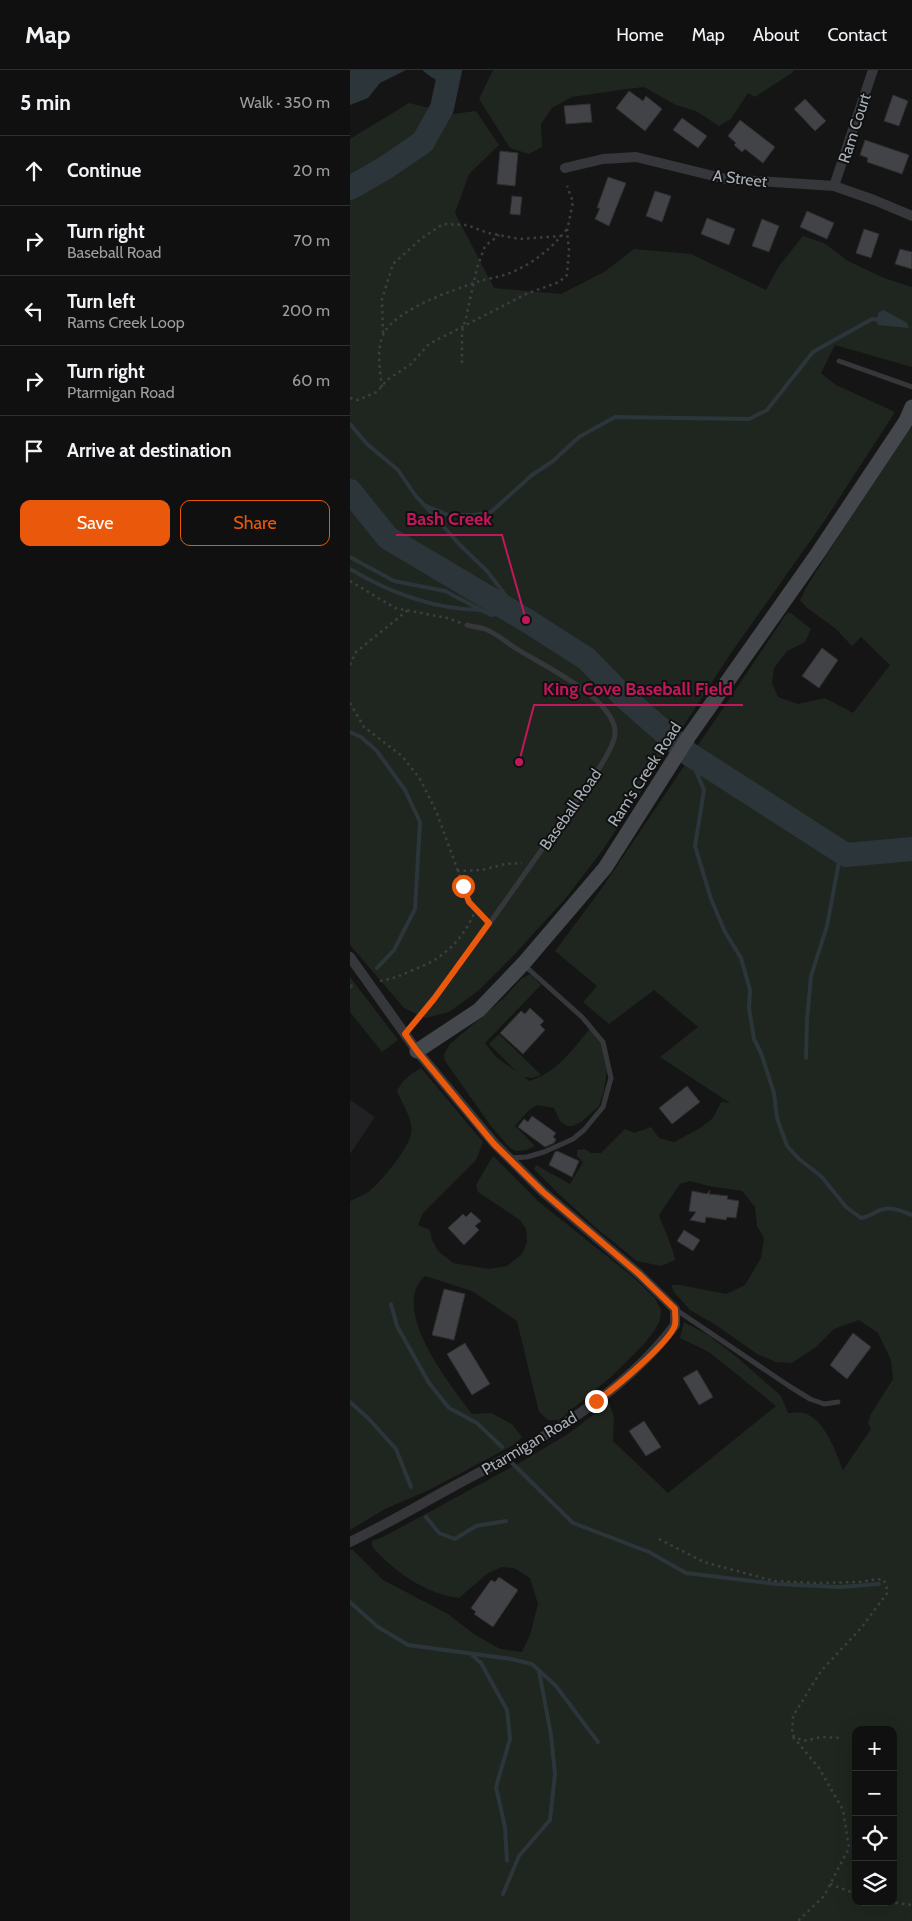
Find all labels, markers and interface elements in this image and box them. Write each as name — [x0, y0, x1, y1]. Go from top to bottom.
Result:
text: Map — [25, 20, 71, 49]
text: Home — [616, 24, 664, 46]
text: Map — [692, 24, 725, 46]
text: About — [753, 24, 799, 46]
text: Contact — [827, 24, 887, 46]
text: 5 min — [20, 90, 71, 115]
street label: Ram Court — [834, 90, 875, 165]
text: Walk · 350 m — [240, 93, 330, 112]
icon: ahead — [20, 157, 48, 185]
text: Continue — [67, 159, 141, 182]
text: 20 m — [293, 161, 330, 180]
street label: A Street — [712, 166, 769, 191]
text: Turn right — [67, 220, 145, 243]
icon: right — [20, 227, 48, 255]
text: 70 m — [293, 231, 330, 250]
text: Baseball Road — [67, 243, 161, 262]
text: Turn left — [67, 290, 135, 313]
icon: left — [20, 297, 48, 325]
text: 200 m — [282, 301, 330, 320]
text: Rams Creek Loop — [67, 313, 185, 332]
text: Turn right — [67, 360, 145, 383]
icon: right — [20, 367, 48, 395]
text: 60 m — [292, 371, 330, 390]
text: Ptarmigan Road — [67, 383, 175, 402]
icon: arrive — [20, 437, 48, 465]
text: Arrive at destination — [67, 439, 231, 462]
button: Save — [20, 500, 170, 546]
button: Share — [180, 500, 330, 546]
callout: Bash Creek — [396, 502, 502, 535]
text: Bash Creek — [406, 508, 492, 530]
callout: King Cove Baseball Field — [534, 672, 743, 705]
text: King Cove Baseball Field — [543, 678, 733, 700]
street label: Ram's Creek Road — [604, 719, 685, 830]
street label: Baseball Road — [536, 765, 605, 853]
route start — [452, 875, 475, 898]
route end — [585, 1390, 608, 1413]
street label: Ptarmigan Road — [478, 1408, 580, 1479]
map controls — [852, 1726, 897, 1906]
button: + — [852, 1726, 897, 1771]
button: − — [852, 1771, 897, 1816]
button: locate — [852, 1816, 897, 1861]
button: layers — [852, 1861, 897, 1906]

